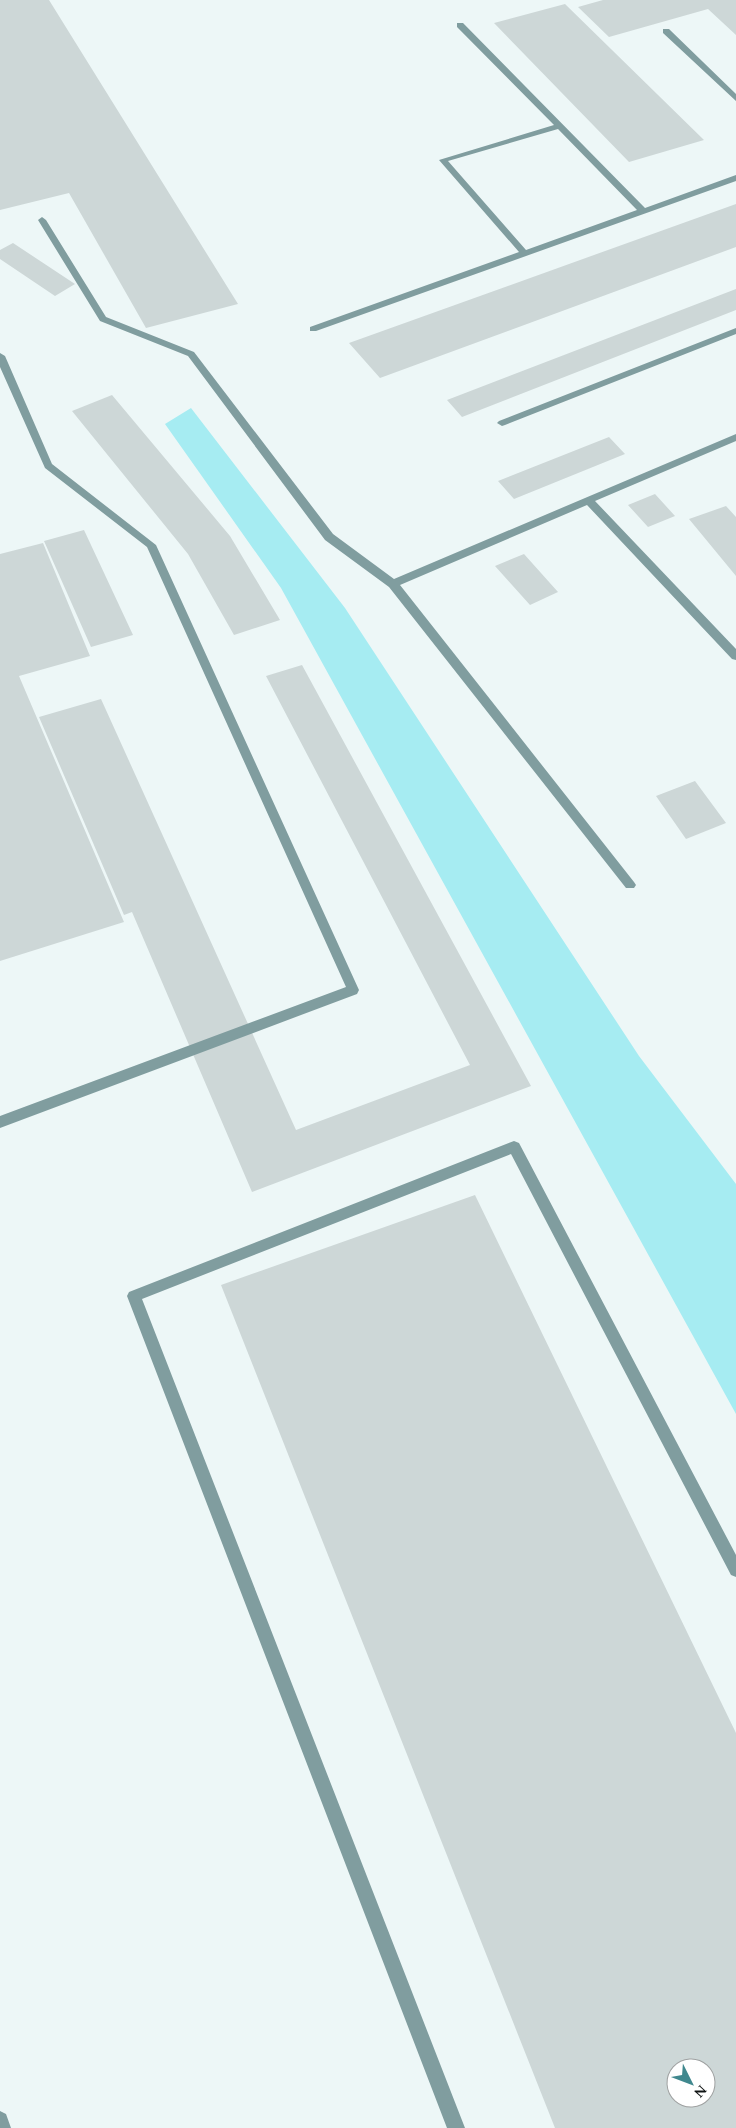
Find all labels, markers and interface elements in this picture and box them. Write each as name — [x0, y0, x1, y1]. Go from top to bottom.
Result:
north arrow — [666, 2058, 716, 2108]
text: N — [689, 2080, 712, 2103]

